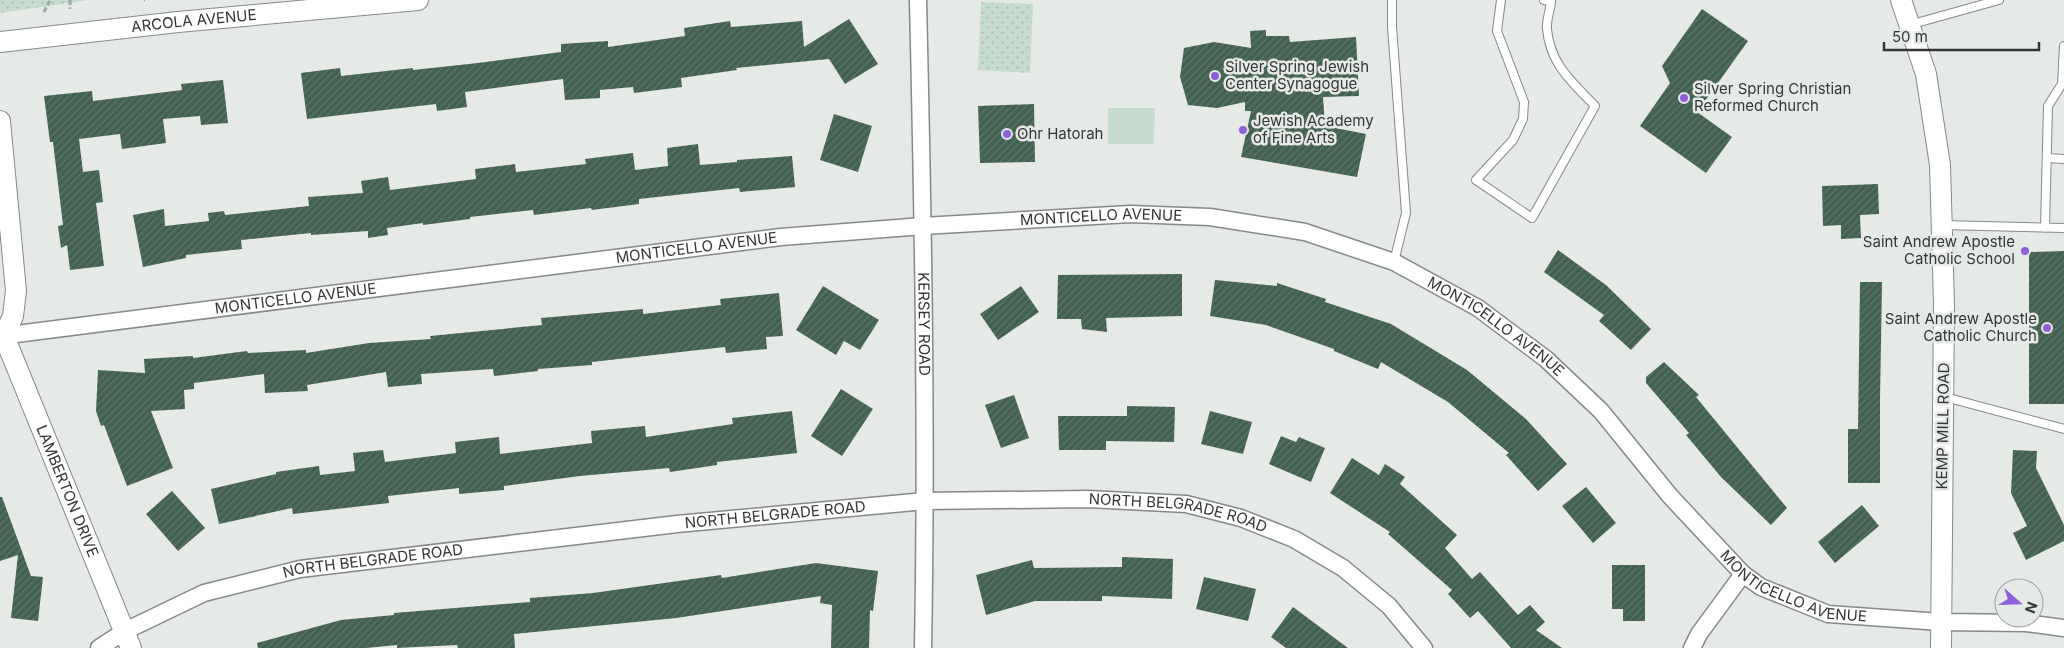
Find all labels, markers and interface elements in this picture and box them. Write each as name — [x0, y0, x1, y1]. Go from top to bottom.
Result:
street label: ARCOLA AVENUE — [130, 5, 257, 36]
scale bar — [1884, 20, 2039, 52]
text: 50 m — [1892, 27, 1928, 46]
place label: Silver Spring Jewish Center Synagogue — [1225, 57, 1369, 93]
marker: Silver Spring Jewish Center Synagogue — [1209, 70, 1221, 82]
place label: Silver Spring Christian Reformed Church — [1694, 79, 1851, 115]
marker: Silver Spring Christian Reformed Church — [1678, 92, 1690, 104]
place label: Jewish Academy of Fine Arts — [1253, 111, 1374, 147]
place label: Ohr Hatorah — [1017, 124, 1103, 143]
marker: Jewish Academy of Fine Arts — [1237, 124, 1249, 136]
marker: Ohr Hatorah — [1001, 128, 1013, 140]
street label: MONTICELLO AVENUE — [1019, 204, 1183, 229]
street label: MONTICELLO AVENUE — [615, 228, 778, 267]
place label: Saint Andrew Apostle Catholic School — [1863, 232, 2015, 268]
marker: Saint Andrew Apostle Catholic School — [2019, 245, 2031, 257]
street label: KERSEY ROAD — [914, 272, 934, 376]
street label: MONTICELLO AVENUE — [1424, 272, 1568, 380]
street label: MONTICELLO AVENUE — [214, 278, 377, 318]
place label: Saint Andrew Apostle Catholic Church — [1885, 309, 2037, 345]
marker: Saint Andrew Apostle Catholic Church — [2041, 322, 2053, 334]
street label: KEMP MILL ROAD — [1932, 362, 1953, 490]
street label: LAMBERTON DRIVE — [32, 422, 103, 560]
street label: NORTH BELGRADE ROAD — [1088, 489, 1270, 536]
street label: NORTH BELGRADE ROAD — [684, 497, 866, 532]
street label: NORTH BELGRADE ROAD — [281, 540, 464, 582]
street label: MONTICELLO AVENUE — [1716, 546, 1868, 626]
north arrow — [1994, 578, 2044, 628]
text: N — [2022, 600, 2041, 616]

